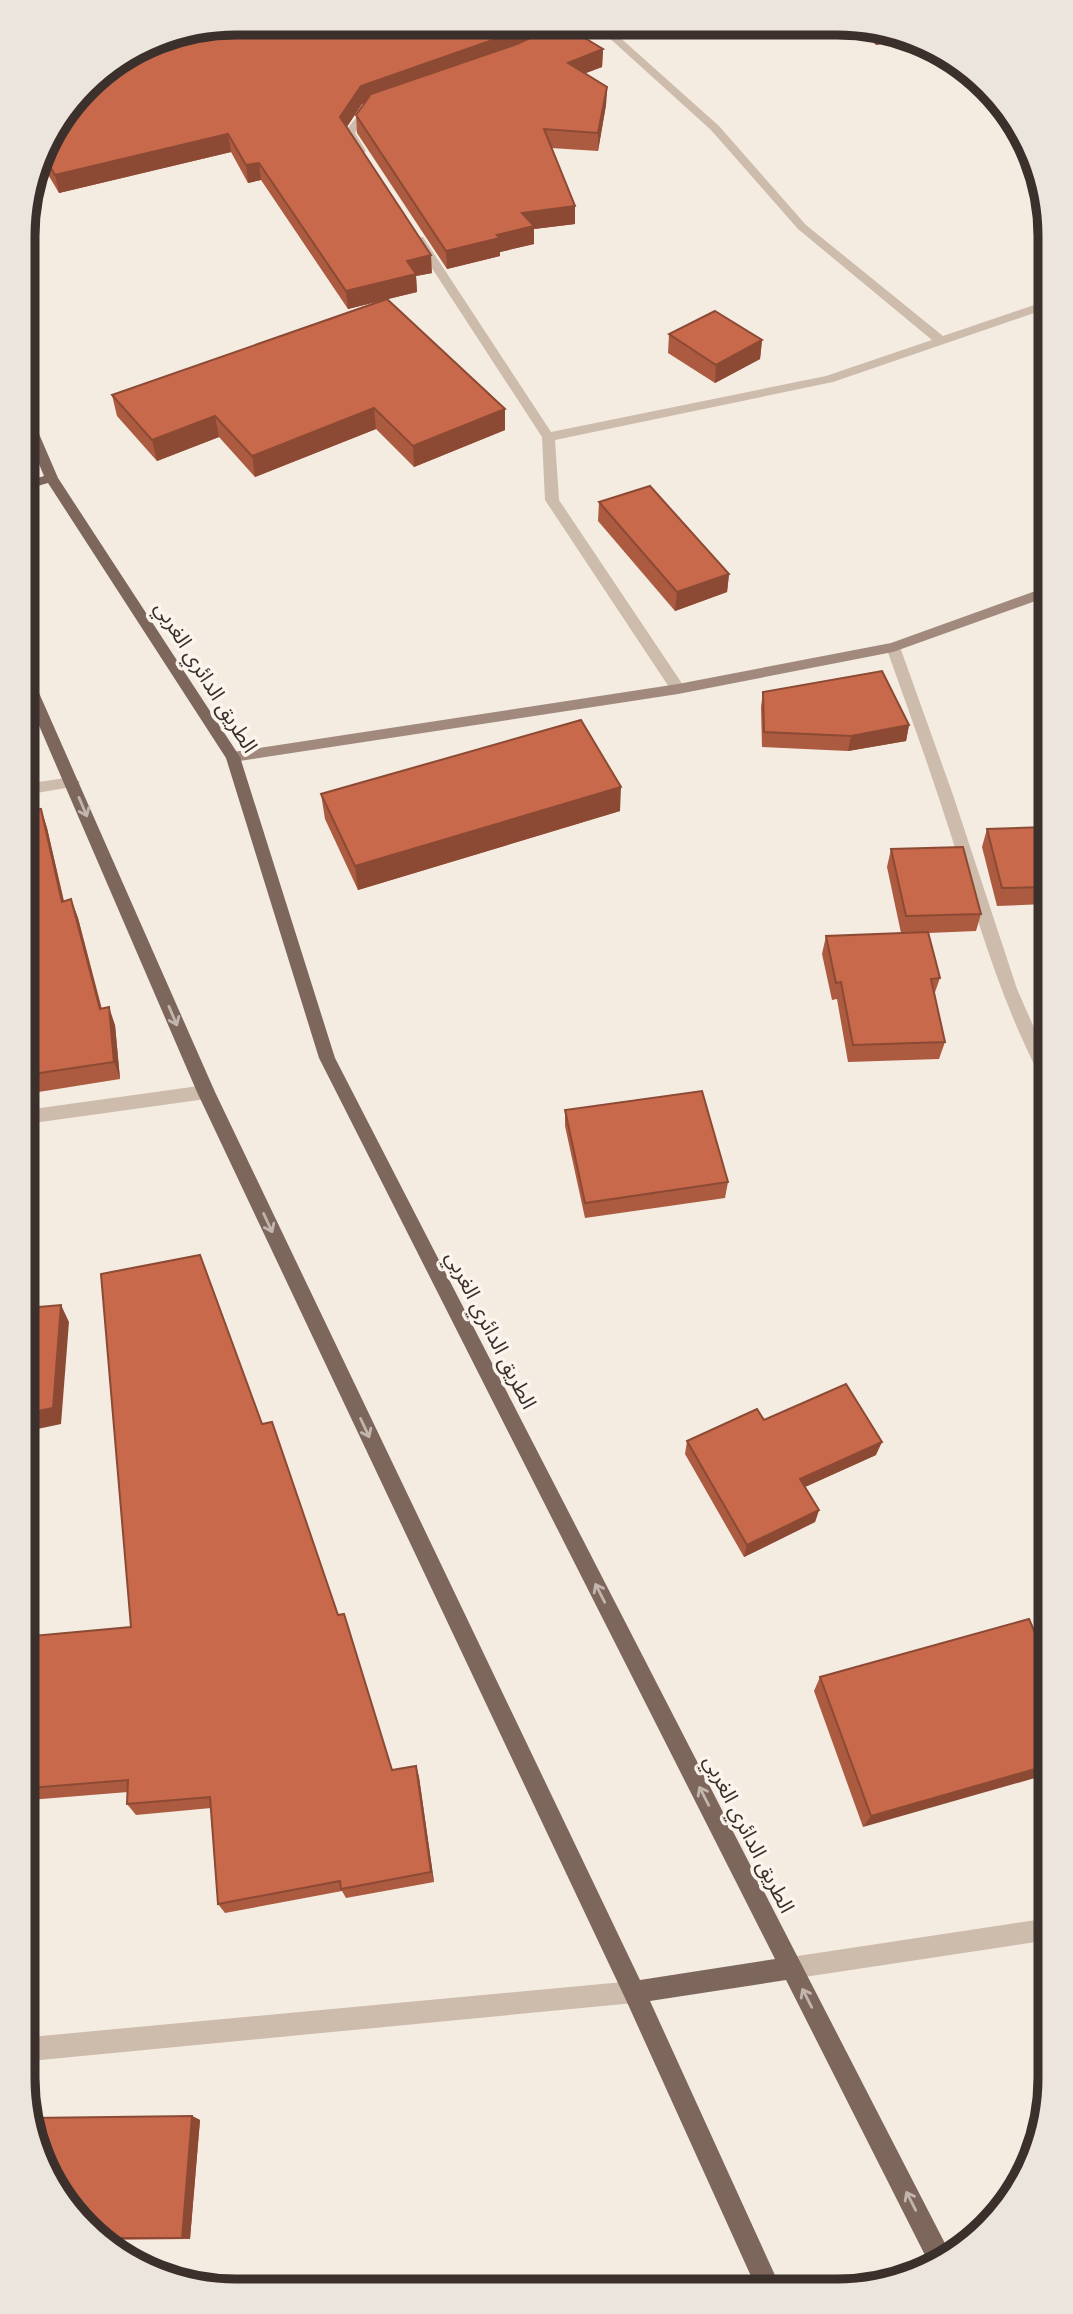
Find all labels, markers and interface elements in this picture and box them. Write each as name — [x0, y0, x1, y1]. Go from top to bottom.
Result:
street label: الطريق الدائري الغربي — [146, 596, 264, 759]
one-way arrow — [77, 796, 90, 817]
one-way arrow — [167, 1005, 180, 1026]
one-way arrow — [262, 1212, 275, 1233]
street label: الطريق الدائري الغربي — [437, 1246, 543, 1415]
one-way arrow — [359, 1417, 373, 1438]
one-way arrow — [593, 1583, 606, 1604]
street label: الطريق الدائري الغربي — [695, 1750, 801, 1919]
one-way arrow — [696, 1786, 710, 1807]
one-way arrow — [800, 1989, 814, 2009]
one-way arrow — [903, 2191, 917, 2212]

